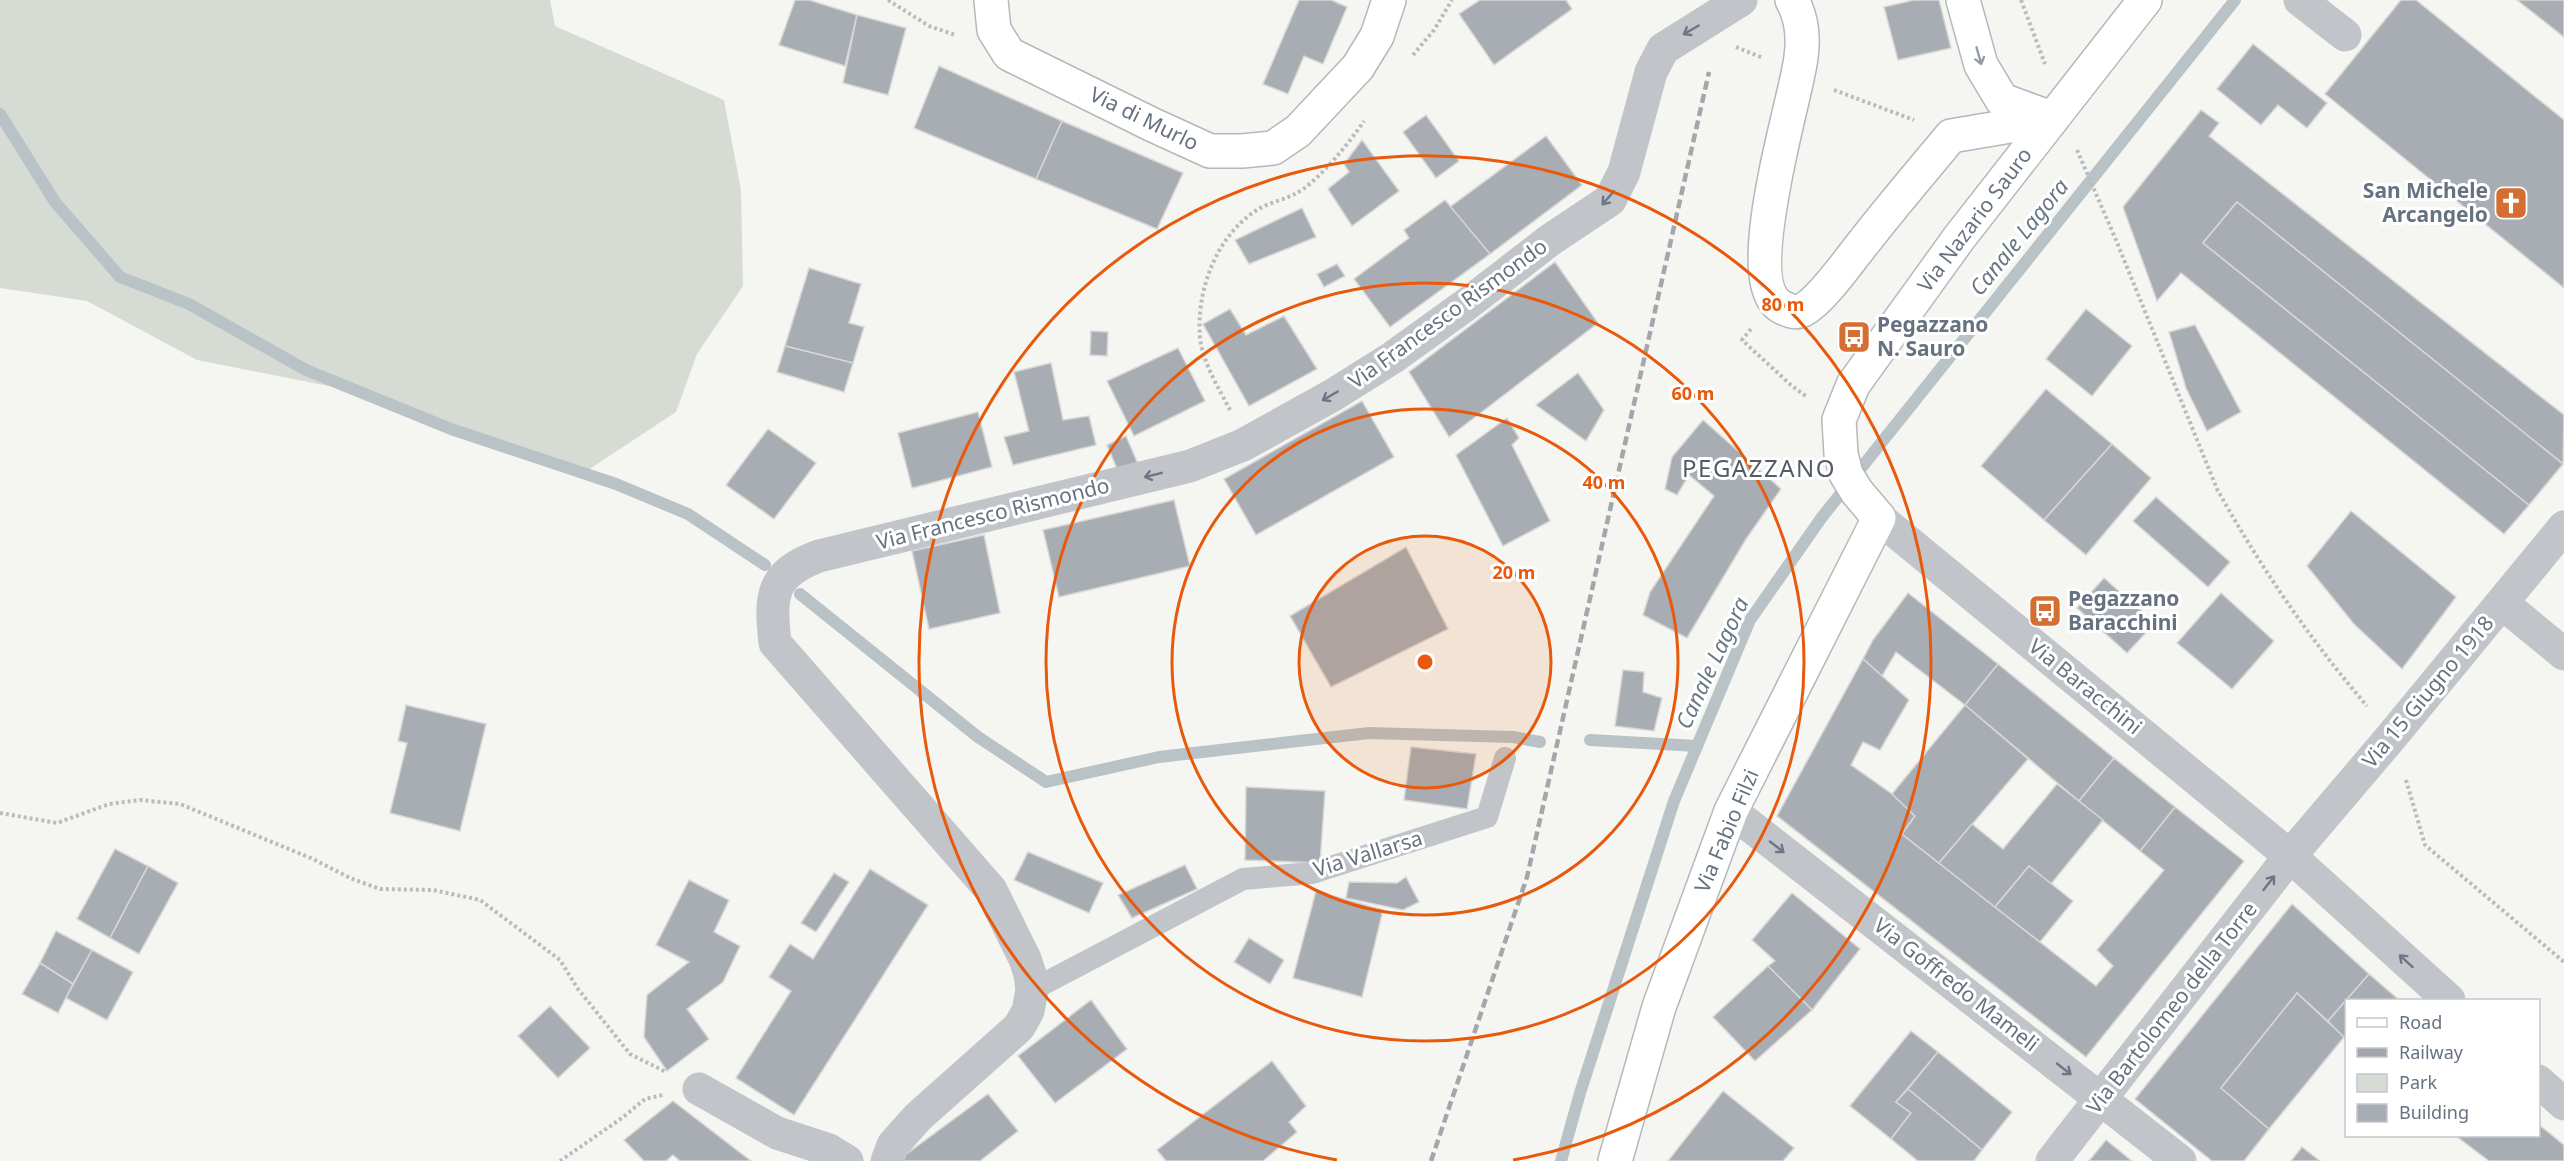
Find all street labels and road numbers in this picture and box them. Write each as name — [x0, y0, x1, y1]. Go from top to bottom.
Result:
street label: Via di Murlo — [1085, 80, 1204, 157]
street label: Via Nazario Sauro — [1911, 141, 2038, 297]
street label: Via Francesco Rismondo — [1343, 232, 1552, 395]
street label: Via Francesco Rismondo — [873, 471, 1112, 556]
street label: Via 15 Giugno 1918 — [2355, 609, 2499, 773]
street label: Via Baracchini — [2023, 632, 2148, 740]
street label: Via Fabio Filzi — [1688, 765, 1765, 897]
street label: Via Vallarsa — [1310, 823, 1426, 883]
street label: Via Bartolomeo della Torre — [2080, 896, 2263, 1119]
street label: Via Goffredo Mameli — [1868, 911, 2045, 1057]

